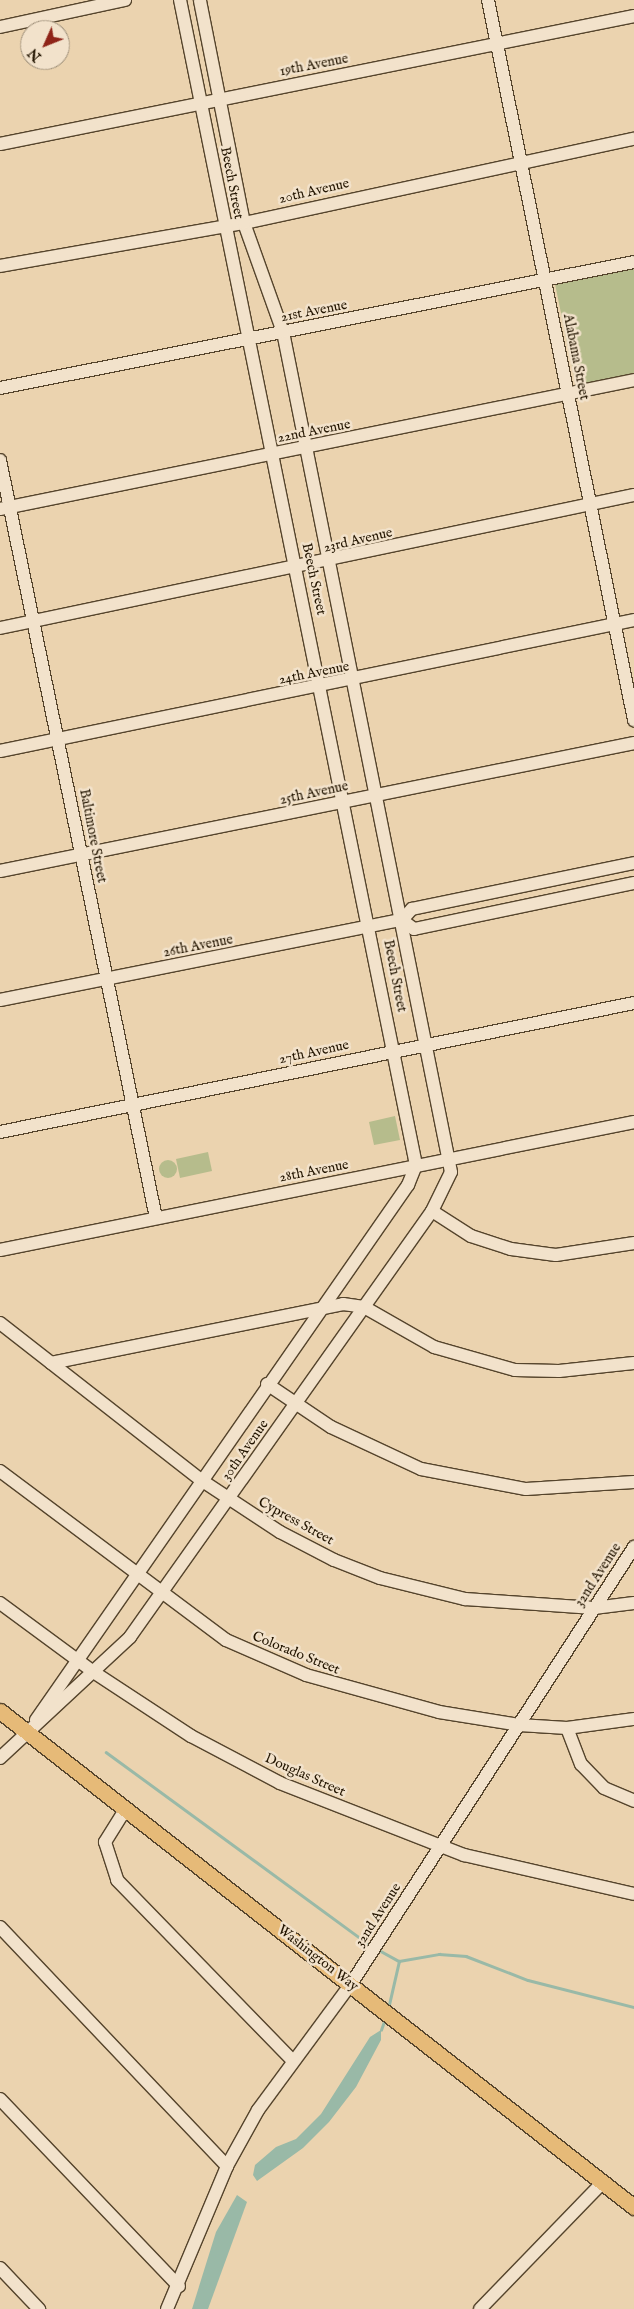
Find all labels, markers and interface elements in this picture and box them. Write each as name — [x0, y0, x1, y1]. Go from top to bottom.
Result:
north arrow — [20, 20, 70, 70]
text: N — [24, 44, 46, 65]
street label: 19th Avenue — [278, 50, 350, 80]
street label: Beech Street — [217, 145, 247, 221]
street label: 20th Avenue — [277, 175, 351, 207]
street label: 21st Avenue — [279, 296, 349, 326]
street label: Alabama Street — [559, 312, 593, 402]
street label: 22nd Avenue — [276, 416, 352, 446]
street label: 23rd Avenue — [322, 524, 394, 556]
street label: Beech Street — [298, 541, 330, 617]
street label: 24th Avenue — [277, 658, 351, 688]
street label: 25th Avenue — [278, 778, 350, 808]
street label: Baltimore Street — [76, 788, 110, 884]
street label: 26th Avenue — [162, 931, 234, 961]
street label: Beech Street — [380, 938, 410, 1014]
street label: 27th Avenue — [278, 1036, 350, 1068]
street label: 28th Avenue — [278, 1156, 350, 1186]
street label: 30th Avenue — [218, 1416, 272, 1484]
street label: Cypress Street — [255, 1493, 337, 1549]
street label: 32nd Avenue — [571, 1540, 625, 1610]
street label: Colorado Street — [250, 1628, 342, 1678]
street label: Douglas Street — [262, 1750, 348, 1800]
street label: 32nd Avenue — [351, 1880, 405, 1950]
street label: Washington Way — [274, 1921, 362, 1995]

